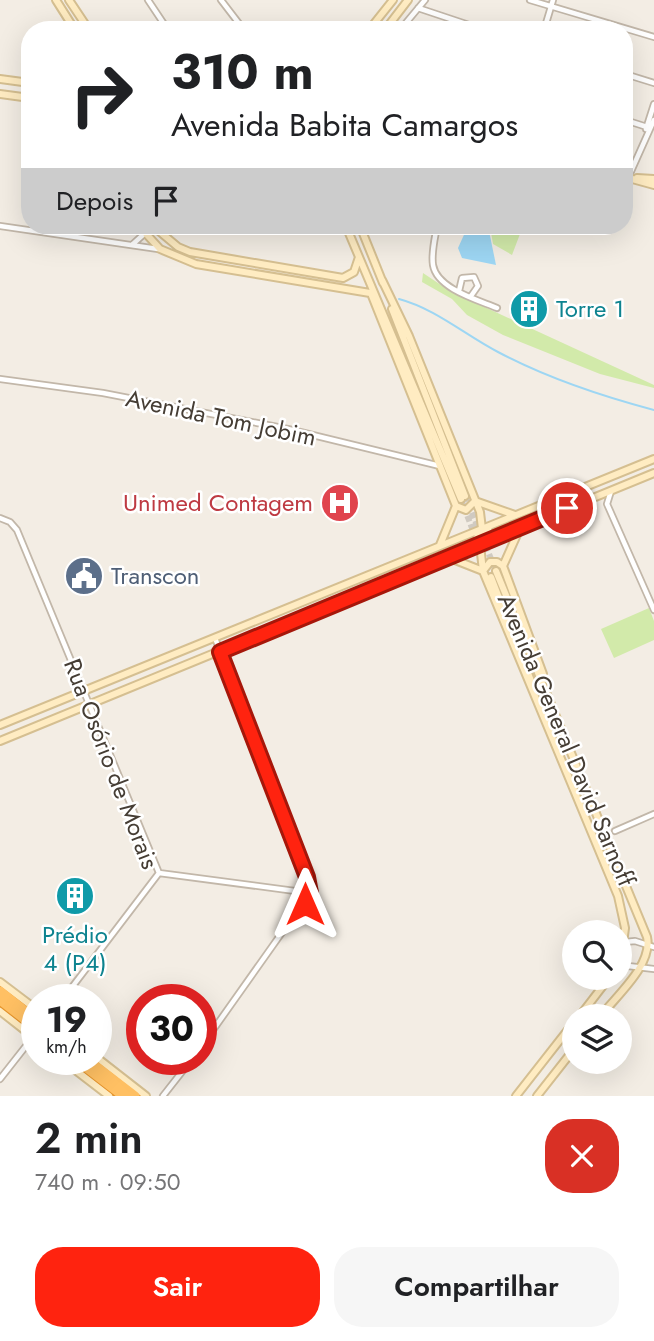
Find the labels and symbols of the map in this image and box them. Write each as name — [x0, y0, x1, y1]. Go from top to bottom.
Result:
building icon: Torre 1 — [508, 288, 550, 330]
place label: Torre 1 — [556, 291, 624, 326]
street label: Avenida Tom Jobim — [123, 380, 320, 455]
pin — [537, 478, 597, 538]
hospital icon: Unimed Contagem — [319, 482, 361, 524]
place label: Unimed Contagem — [123, 485, 313, 520]
public building icon: Transcon — [63, 555, 105, 597]
place label: Transcon — [111, 558, 199, 593]
street label: Avenida General David Sarnoff — [489, 588, 644, 893]
street label: Rua Osório de Morais — [55, 654, 168, 874]
position arrow — [268, 867, 342, 941]
building icon: Prédio 4 (P4) — [54, 875, 96, 917]
place label: Prédio 4 (P4) — [42, 917, 108, 980]
speed limit sign: 30 — [126, 984, 217, 1075]

